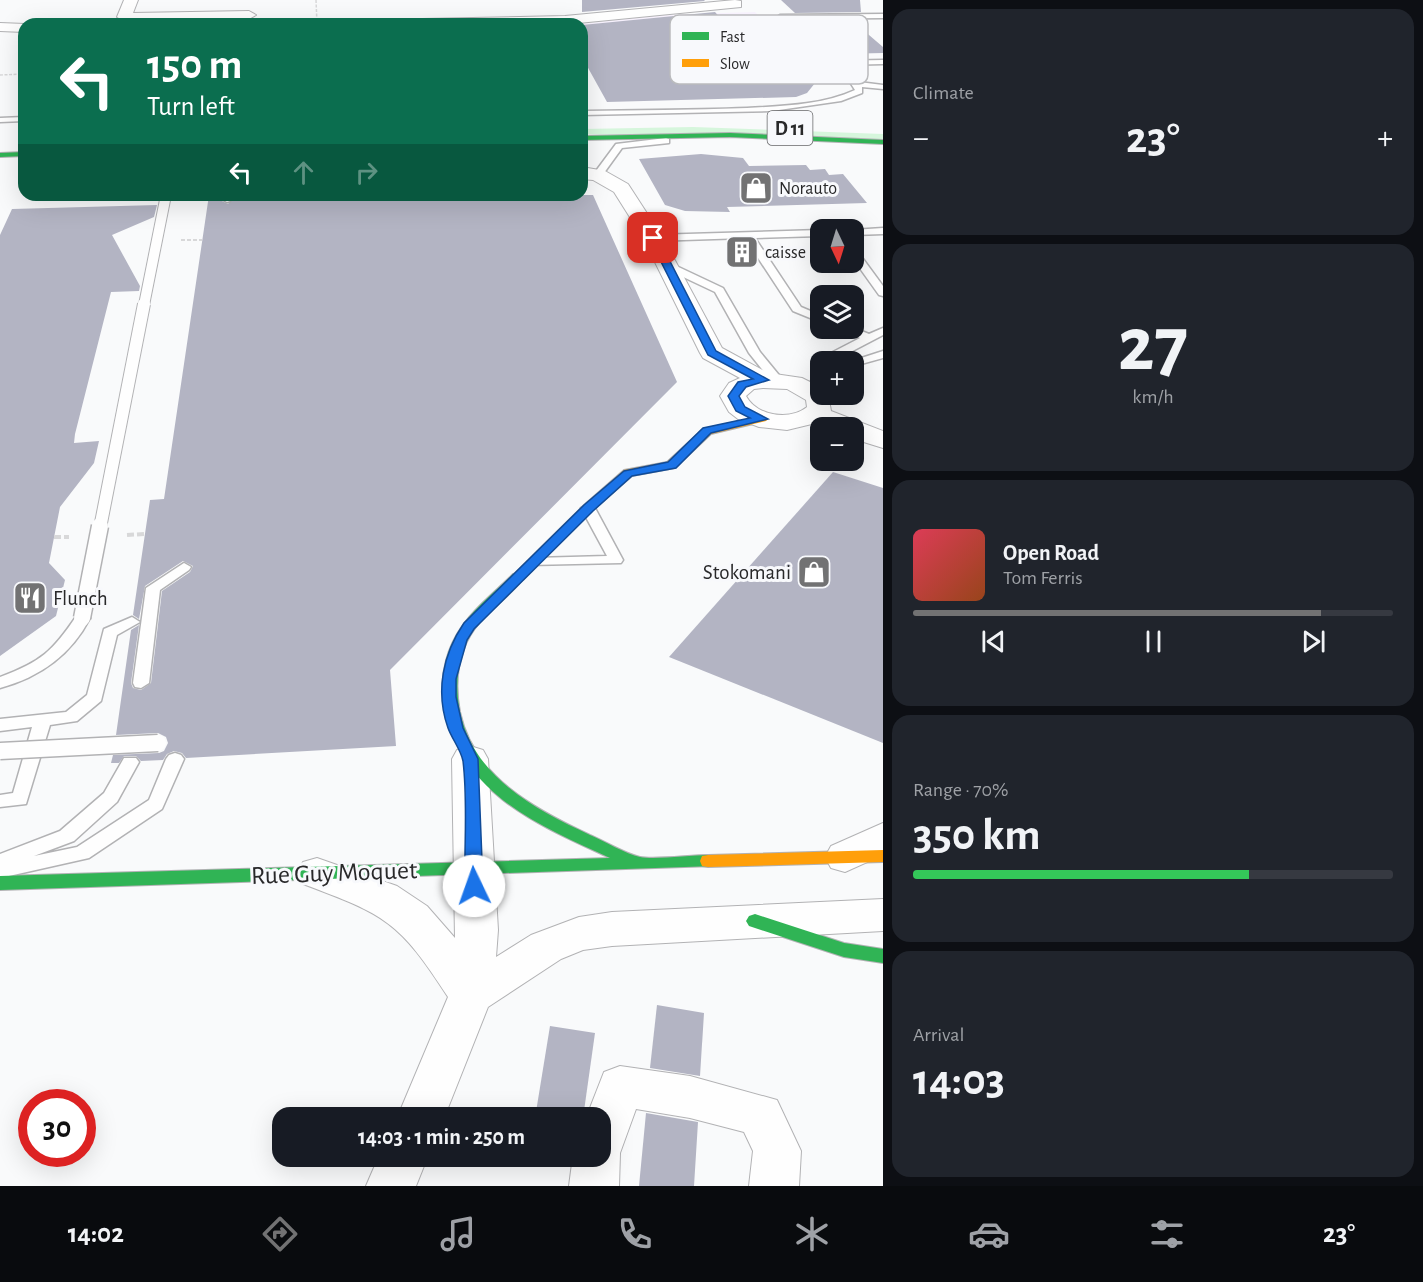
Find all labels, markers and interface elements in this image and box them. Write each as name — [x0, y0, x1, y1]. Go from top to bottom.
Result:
legend — [670, 15, 868, 84]
text: Fast — [720, 29, 745, 45]
icon: left — [48, 42, 126, 120]
text: 150 m — [147, 44, 242, 86]
text: Slow — [720, 56, 750, 72]
text: Climate — [913, 83, 974, 103]
text: Turn left — [147, 93, 235, 120]
road number: D 11 — [768, 111, 812, 145]
text: 23° — [1126, 116, 1180, 161]
text: − — [913, 122, 929, 155]
text: + — [1377, 122, 1393, 155]
icon: left — [224, 156, 257, 189]
icon: ahead — [287, 156, 320, 189]
icon: right — [350, 156, 383, 189]
shop icon: Norauto — [738, 170, 774, 206]
place label: Norauto — [779, 180, 837, 198]
pin — [627, 212, 678, 263]
north arrow — [810, 219, 864, 273]
map controls — [810, 219, 864, 471]
icon: arrive — [636, 221, 669, 254]
building icon: caisse — [724, 234, 760, 270]
place label: caisse — [765, 244, 806, 262]
button: layers — [810, 285, 864, 339]
text: 27 — [1118, 307, 1188, 385]
button: + — [810, 351, 864, 405]
text: km/h — [1132, 387, 1174, 407]
button: − — [810, 417, 864, 471]
text: Open Road — [1003, 542, 1099, 564]
shop icon: Stokomani — [796, 554, 832, 590]
place label: Stokomani — [703, 562, 791, 583]
text: Tom Ferris — [1003, 568, 1083, 588]
restaurant icon: Flunch — [12, 580, 48, 616]
place label: Flunch — [53, 588, 108, 609]
icon: previous — [977, 625, 1010, 658]
icon: pause — [1137, 625, 1170, 658]
icon: next — [1297, 625, 1330, 658]
text: Range · 70% — [913, 780, 1009, 800]
text: 350 km — [913, 813, 1041, 858]
position arrow — [442, 854, 506, 918]
street label: Rue Guy Moquet — [250, 857, 418, 889]
text: Arrival — [913, 1025, 964, 1045]
text: 14:03 — [913, 1058, 1005, 1103]
speed limit sign: 30 — [18, 1089, 96, 1167]
text: 14:03 · 1 min · 250 m — [358, 1126, 525, 1148]
icon: directions — [259, 1213, 301, 1255]
icon: music — [437, 1213, 479, 1255]
icon: phone — [614, 1213, 656, 1255]
icon: climate — [791, 1213, 833, 1255]
icon: car — [968, 1213, 1010, 1255]
icon: filters — [1146, 1213, 1188, 1255]
text: 14:02 — [68, 1220, 124, 1247]
text: 23° — [1323, 1220, 1355, 1247]

